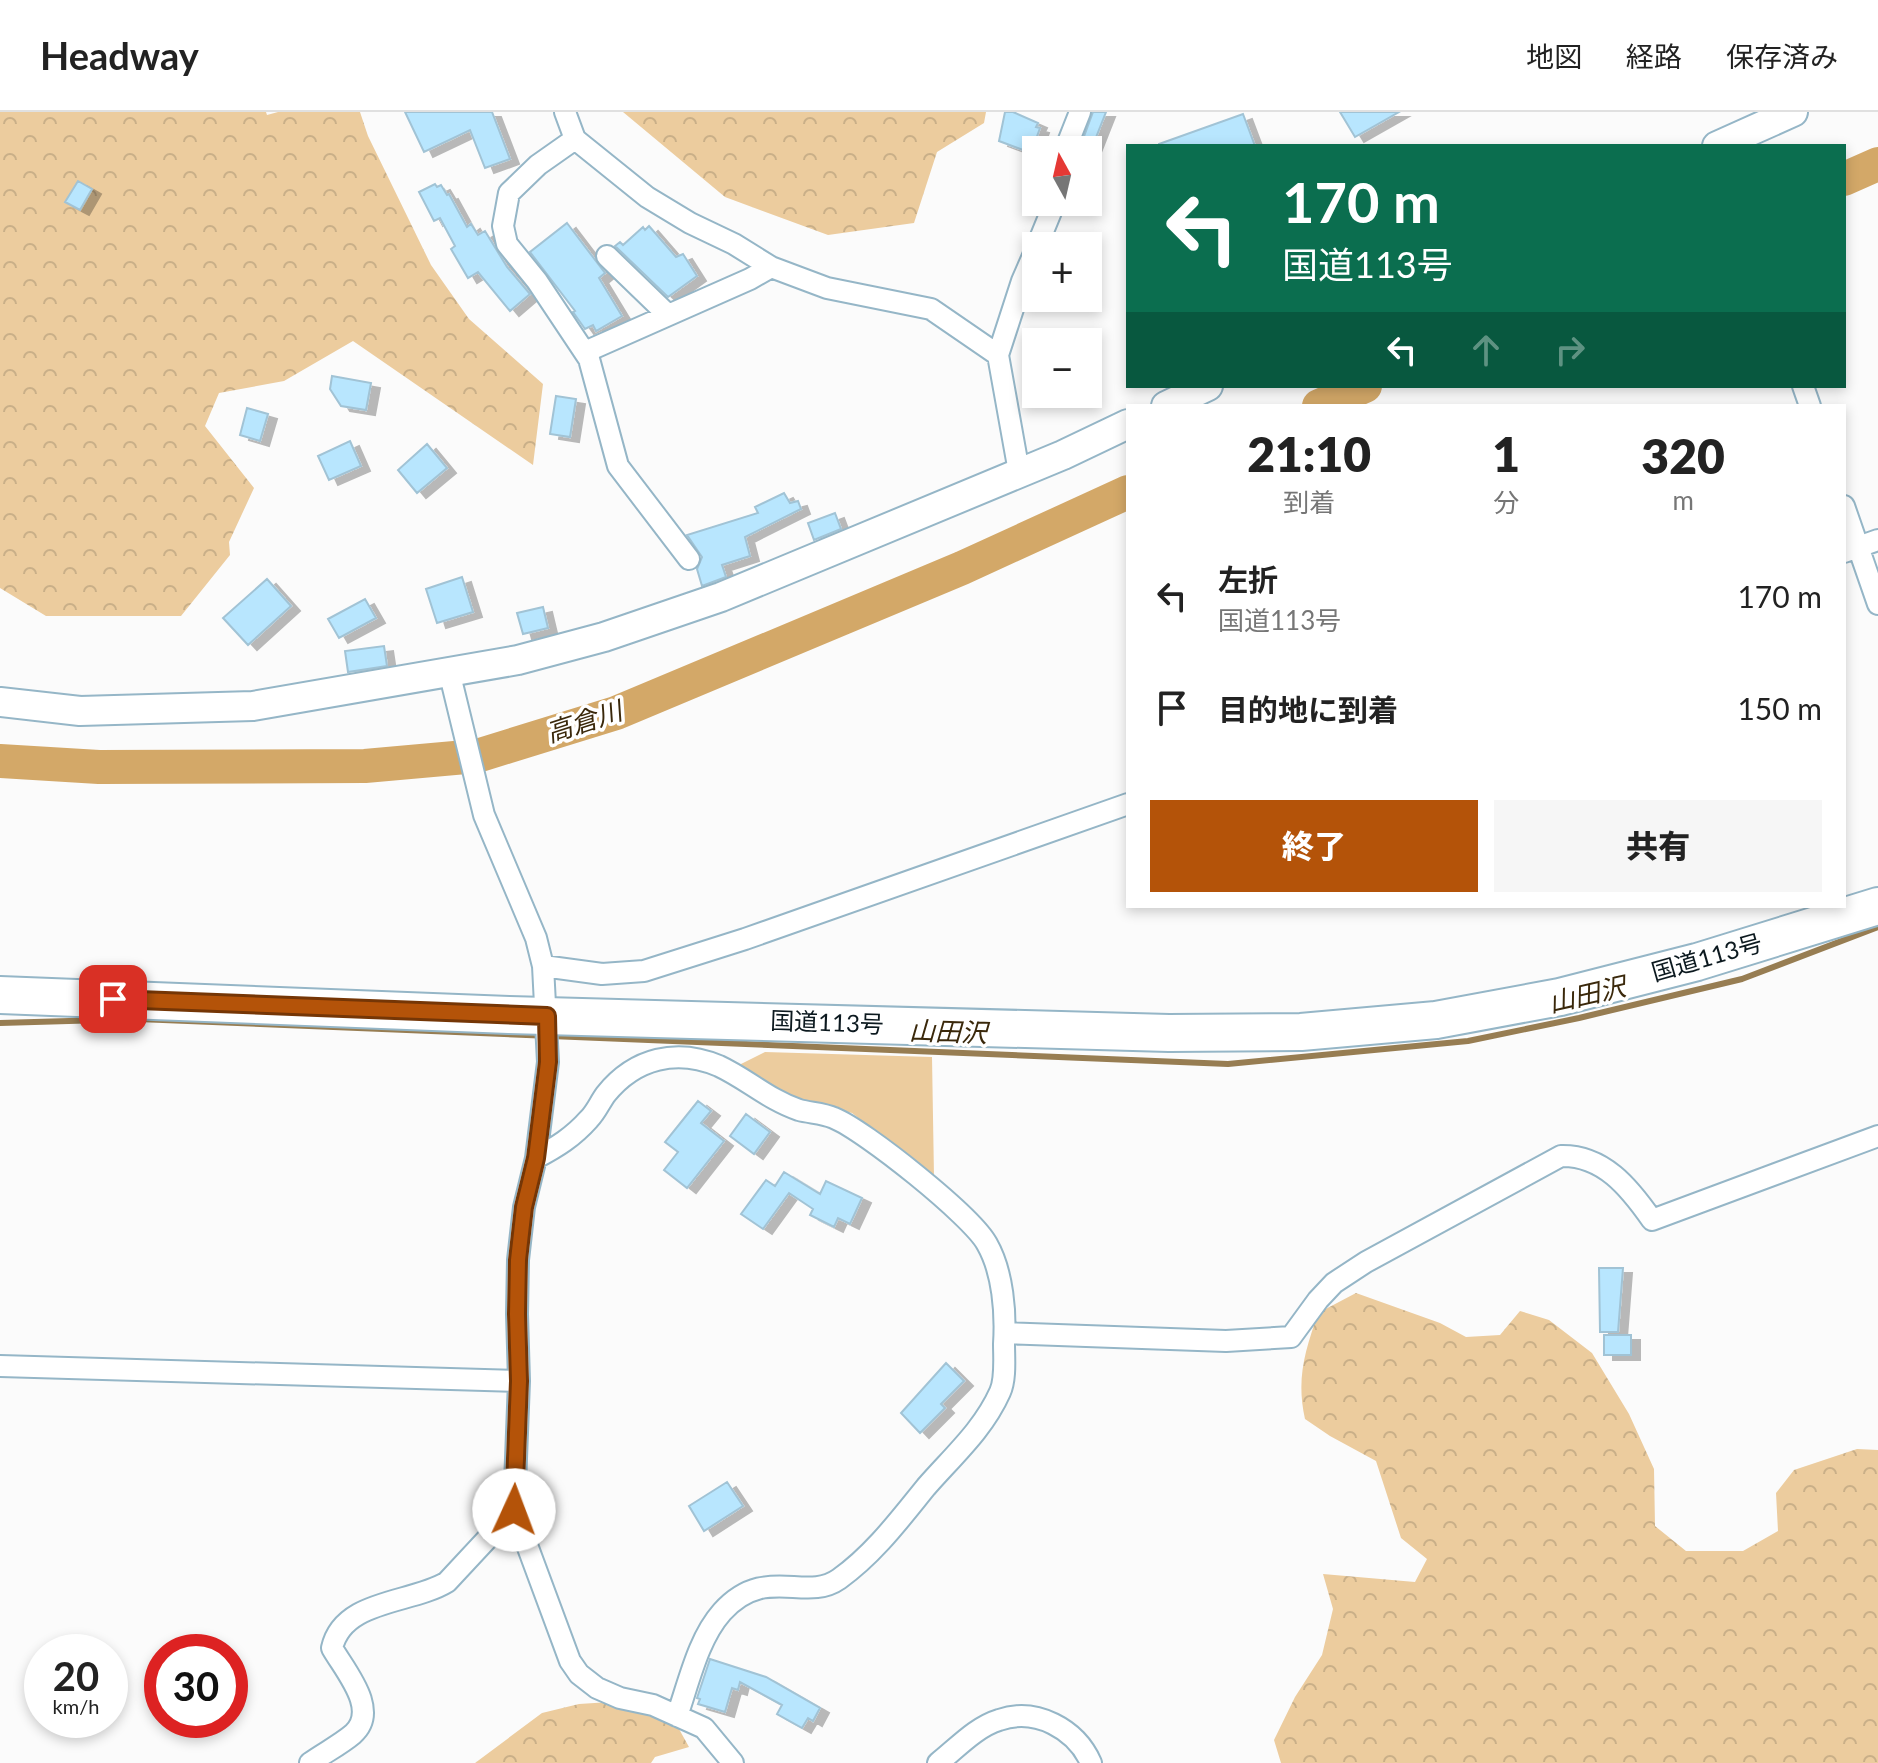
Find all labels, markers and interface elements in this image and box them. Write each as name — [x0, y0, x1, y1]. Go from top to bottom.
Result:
text: Headway — [40, 32, 199, 78]
text: 地図 — [1526, 39, 1582, 73]
text: 経路 — [1626, 39, 1682, 73]
text: 保存済み — [1726, 39, 1838, 73]
north arrow — [1022, 136, 1102, 216]
map controls — [1022, 136, 1102, 408]
text: 170 m — [1282, 168, 1440, 235]
icon: left — [1150, 176, 1254, 280]
button: + — [1022, 232, 1102, 312]
text: 国道113号 — [1282, 242, 1453, 286]
button: − — [1022, 328, 1102, 408]
icon: left — [1380, 328, 1424, 372]
icon: ahead — [1464, 328, 1508, 372]
icon: right — [1548, 328, 1592, 372]
text: 21:10 — [1247, 425, 1371, 482]
text: 1 — [1492, 425, 1520, 482]
text: 320 — [1641, 427, 1725, 484]
text: m — [1672, 484, 1694, 516]
text: 到着 — [1283, 486, 1335, 518]
text: 分 — [1493, 486, 1519, 518]
text: 左折 — [1218, 561, 1278, 597]
icon: left — [1150, 574, 1194, 618]
text: 170 m — [1737, 578, 1822, 614]
text: 国道113号 — [1218, 604, 1341, 636]
icon: arrive — [1150, 686, 1194, 730]
text: 150 m — [1737, 690, 1822, 726]
text: 目的地に到着 — [1218, 691, 1398, 727]
water label: 高倉川 — [542, 693, 629, 748]
button: 終了 — [1150, 800, 1478, 892]
button: 共有 — [1494, 800, 1822, 892]
street label: 国道113号 — [1648, 927, 1765, 986]
pin — [79, 965, 147, 1033]
water label: 山田沢 — [1545, 969, 1631, 1018]
icon: arrive — [91, 977, 135, 1021]
street label: 国道113号 — [770, 1005, 884, 1038]
water label: 山田沢 — [908, 1014, 991, 1048]
position arrow — [472, 1468, 556, 1552]
speed limit sign: 30 — [144, 1634, 248, 1738]
text: 20 — [53, 1652, 99, 1700]
text: km/h — [53, 1694, 99, 1718]

